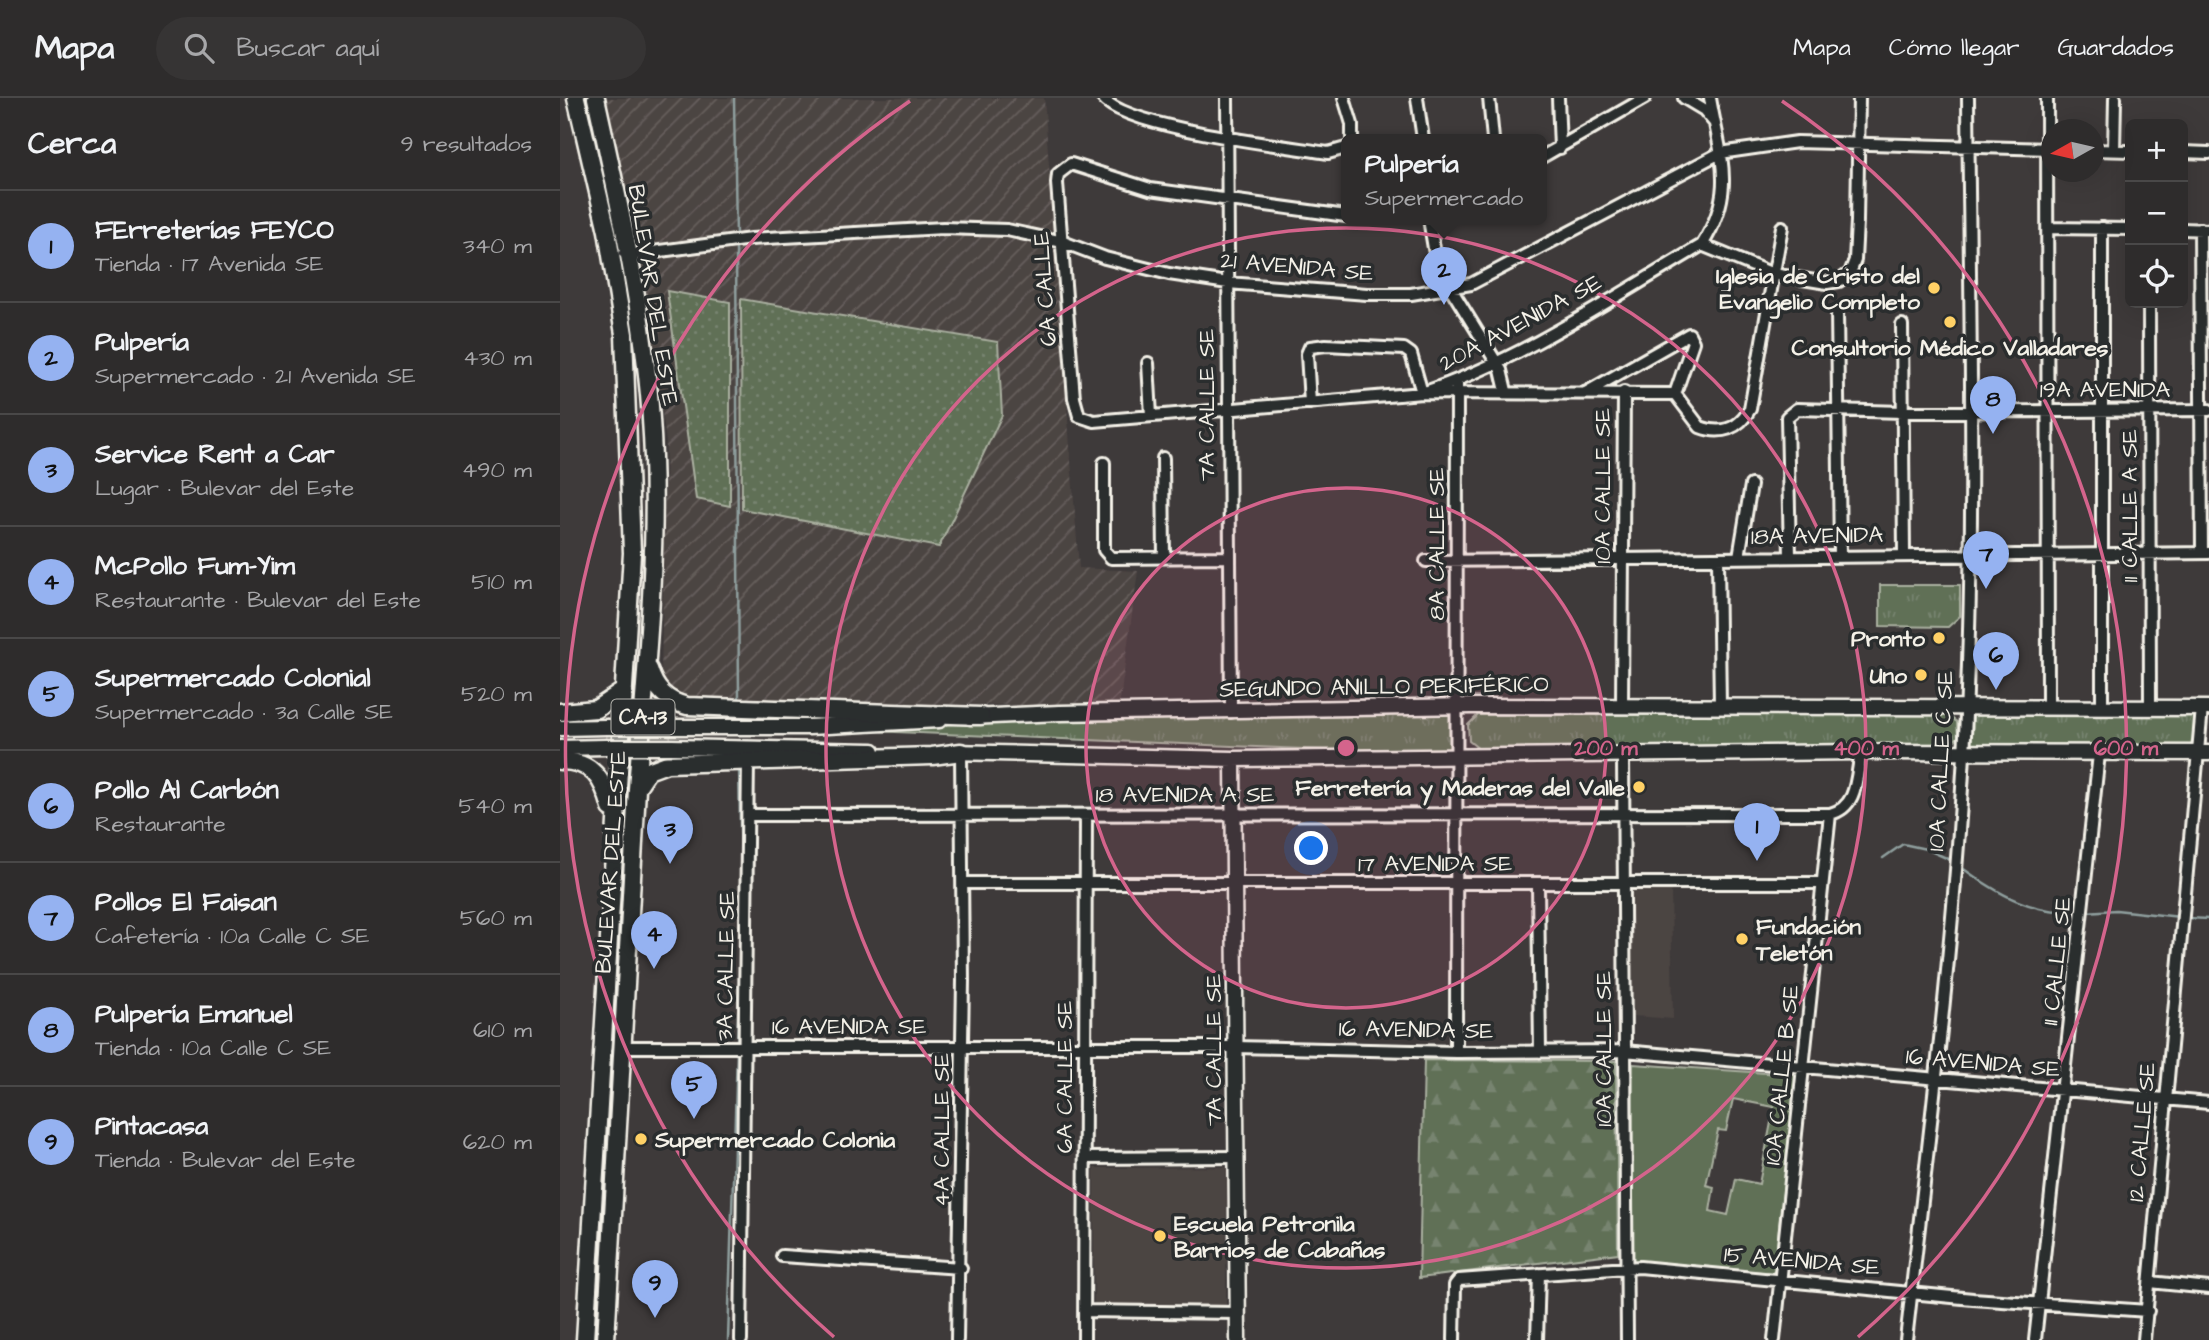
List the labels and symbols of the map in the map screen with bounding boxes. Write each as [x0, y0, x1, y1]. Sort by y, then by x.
north arrow [2041, 119, 2104, 182]
street label: BULEVAR DEL ESTE [620, 182, 686, 408]
street label: 6A CALLE [1025, 230, 1065, 347]
street label: 21 AVENIDA SE [1219, 244, 1375, 290]
pin: 2 [1421, 247, 1467, 305]
place label: Iglesia de Cristo del Evangelio Completo [1716, 260, 1920, 319]
street label: 20A AVENIDA SE [1434, 268, 1606, 376]
marker: Iglesia de Cristo del Evangelio Completo [1926, 280, 1942, 296]
marker: Consultorio Médico Valladares [1942, 314, 1958, 330]
street label: 7A CALLE SE [1191, 329, 1223, 481]
place label: Consultorio Médico Valladares [1792, 332, 2109, 364]
street label: 19A AVENIDA [2040, 374, 2170, 406]
pin: 8 [1970, 376, 2016, 434]
street label: 10A CALLE SE [1587, 408, 1619, 564]
street label: 11 CALLE A SE [2114, 429, 2146, 583]
street label: 8A CALLE SE [1421, 467, 1453, 620]
street label: 18A AVENIDA [1751, 519, 1884, 553]
pin: 7 [1963, 531, 2009, 589]
place label: Pronto [1851, 623, 1925, 655]
marker: Pronto [1931, 630, 1947, 646]
pin: 6 [1973, 632, 2019, 690]
place label: Uno [1870, 660, 1907, 692]
marker: Uno [1913, 667, 1929, 683]
street label: SEGUNDO ANILLO PERIFÉRICO [1219, 668, 1549, 706]
street label: 10A CALLE C SE [1920, 669, 1962, 852]
road number: CA-13 [612, 700, 674, 734]
text: 200 m [1573, 734, 1638, 763]
text: 400 m [1833, 734, 1899, 763]
text: 600 m [2094, 734, 2159, 763]
centre of rings [1334, 736, 1358, 760]
street label: BULEVAR DEL ESTE [587, 749, 635, 975]
place label: Ferretería y Maderas del Valle [1295, 772, 1626, 806]
street label: 18 AVENIDA A SE [1096, 779, 1275, 811]
marker: Ferretería y Maderas del Valle [1631, 779, 1647, 795]
pin: 1 [1734, 803, 1780, 861]
pin: 3 [647, 806, 693, 864]
your location [1294, 831, 1328, 865]
street label: 17 AVENIDA SE [1358, 848, 1512, 880]
street label: 3A CALLE SE [709, 891, 743, 1041]
street label: 11 CALLE SE [2034, 895, 2080, 1027]
pin: 4 [631, 911, 677, 969]
place label: Fundación Teletón [1755, 911, 1862, 969]
marker: Fundación Teletón [1734, 931, 1750, 947]
street label: 10A CALLE SE [1588, 971, 1620, 1127]
street label: 7A CALLE SE [1198, 974, 1230, 1126]
street label: 10A CALLE B SE [1757, 983, 1807, 1167]
street label: 6A CALLE SE [1049, 1000, 1081, 1153]
street label: 16 AVENIDA SE [772, 1011, 927, 1043]
street label: 16 AVENIDA SE [1338, 1013, 1494, 1047]
street label: 16 AVENIDA SE [1905, 1040, 2062, 1086]
street label: 4A CALLE SE [926, 1053, 958, 1207]
pin: 5 [671, 1061, 717, 1119]
street label: 12 CALLE SE [2120, 1061, 2164, 1203]
place label: Supermercado Colonia [654, 1124, 895, 1156]
marker: Supermercado Colonia [633, 1131, 649, 1147]
place label: Escuela Petronila Barrios de Cabañas [1174, 1208, 1386, 1266]
marker: Escuela Petronila Barrios de Cabañas [1152, 1228, 1168, 1244]
street label: 15 AVENIDA SE [1723, 1238, 1882, 1284]
pin: 9 [632, 1260, 678, 1318]

